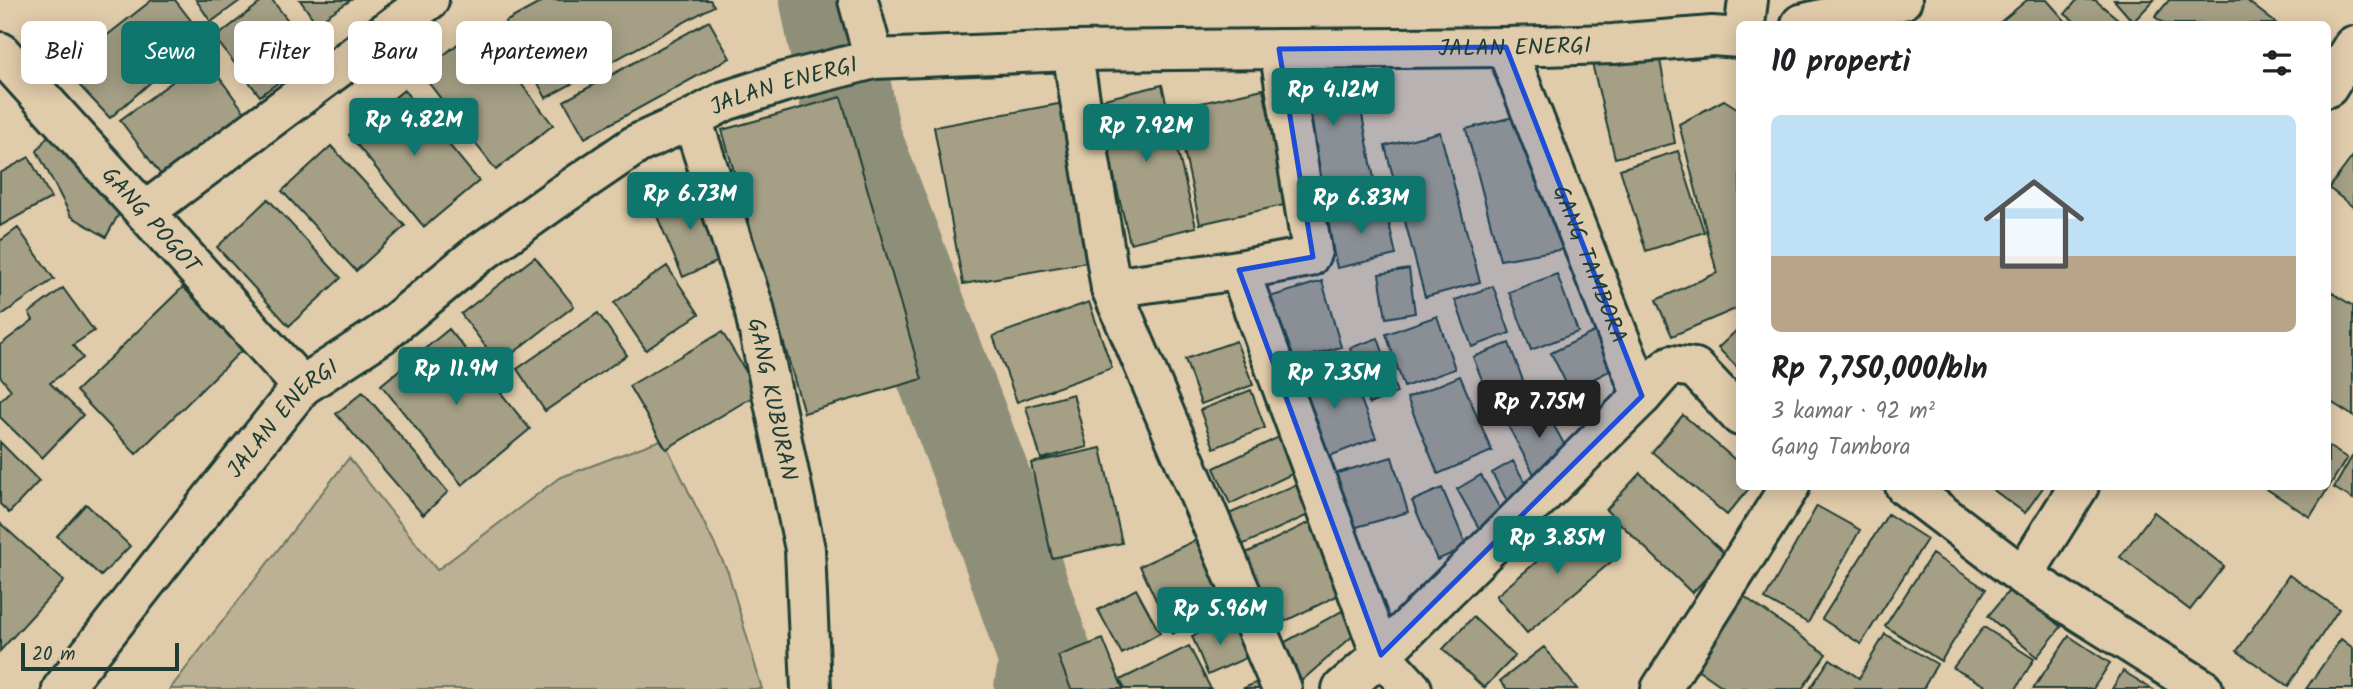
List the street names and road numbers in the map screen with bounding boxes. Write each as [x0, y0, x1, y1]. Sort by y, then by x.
street label: JALAN ENERGI [1438, 29, 1592, 68]
street label: JALAN ENERGI [703, 48, 862, 126]
street label: GANG POGOT [92, 159, 210, 284]
street label: GANG TAMBORA [1542, 180, 1636, 349]
street label: GANG KUBURAN [737, 315, 806, 484]
street label: JALAN ENERGI [219, 351, 347, 487]

